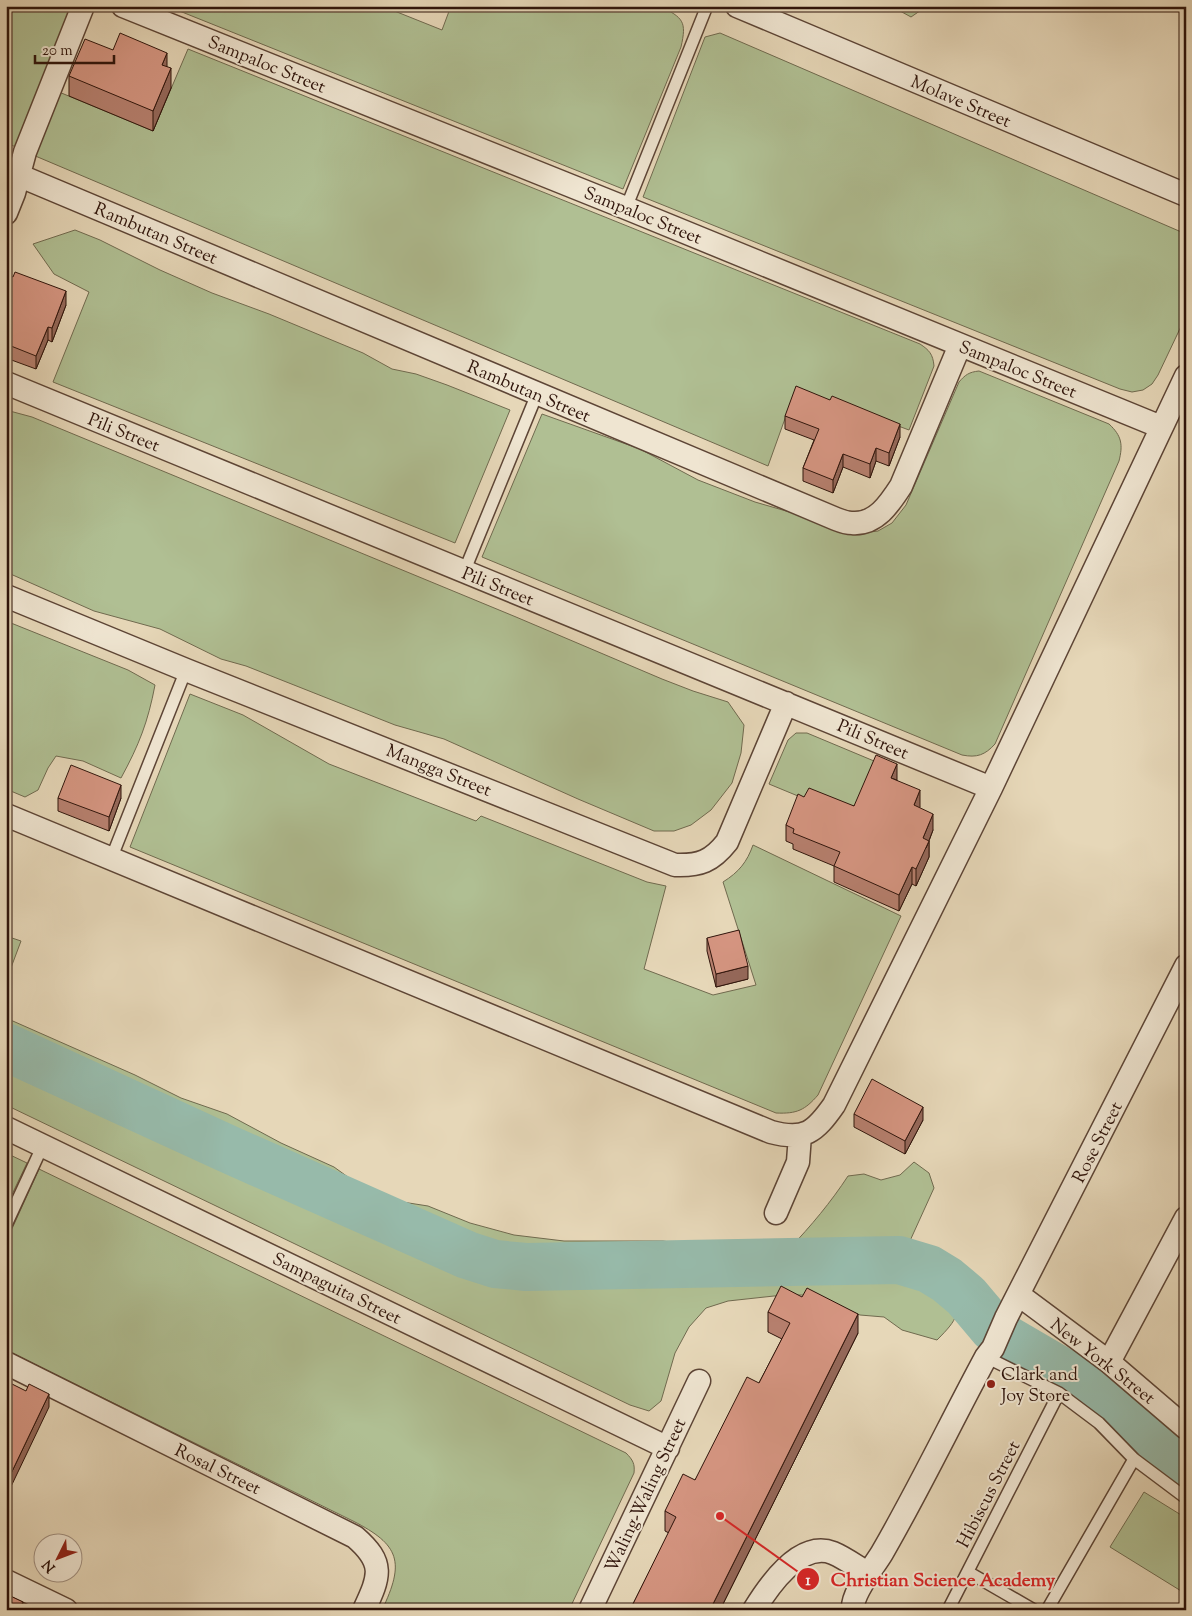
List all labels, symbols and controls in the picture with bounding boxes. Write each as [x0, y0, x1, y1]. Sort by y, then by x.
street label: Sampaloc Street [203, 30, 329, 101]
scale bar [35, 32, 114, 64]
text: 20 m [42, 41, 73, 62]
street label: Molave Street [906, 70, 1014, 136]
street label: Sampaloc Street [579, 181, 705, 252]
street label: Rambutan Street [90, 197, 221, 273]
street label: Sampaloc Street [954, 335, 1080, 406]
street label: Rambutan Street [463, 355, 594, 431]
street label: Pili Street [83, 408, 163, 460]
street label: Pili Street [457, 562, 537, 614]
street label: Pili Street [832, 714, 912, 768]
street label: Mangga Street [382, 739, 495, 805]
street label: Rose Street [1067, 1098, 1130, 1188]
street label: Sampaguita Street [267, 1247, 405, 1332]
street label: New York Street [1044, 1313, 1160, 1412]
place label: Clark and Joy Store [1000, 1363, 1078, 1410]
marker: Clark and Joy Store [985, 1378, 997, 1390]
street label: Waling-Waling Street [600, 1414, 694, 1577]
street label: Hibiscus Street [952, 1437, 1028, 1553]
street label: Rosal Street [170, 1439, 265, 1503]
north arrow [32, 1534, 82, 1584]
text: N [39, 1555, 61, 1576]
callout: Christian Science Academy [796, 1562, 1065, 1596]
text: Christian Science Academy [831, 1568, 1056, 1595]
text: 1 [805, 1571, 811, 1592]

